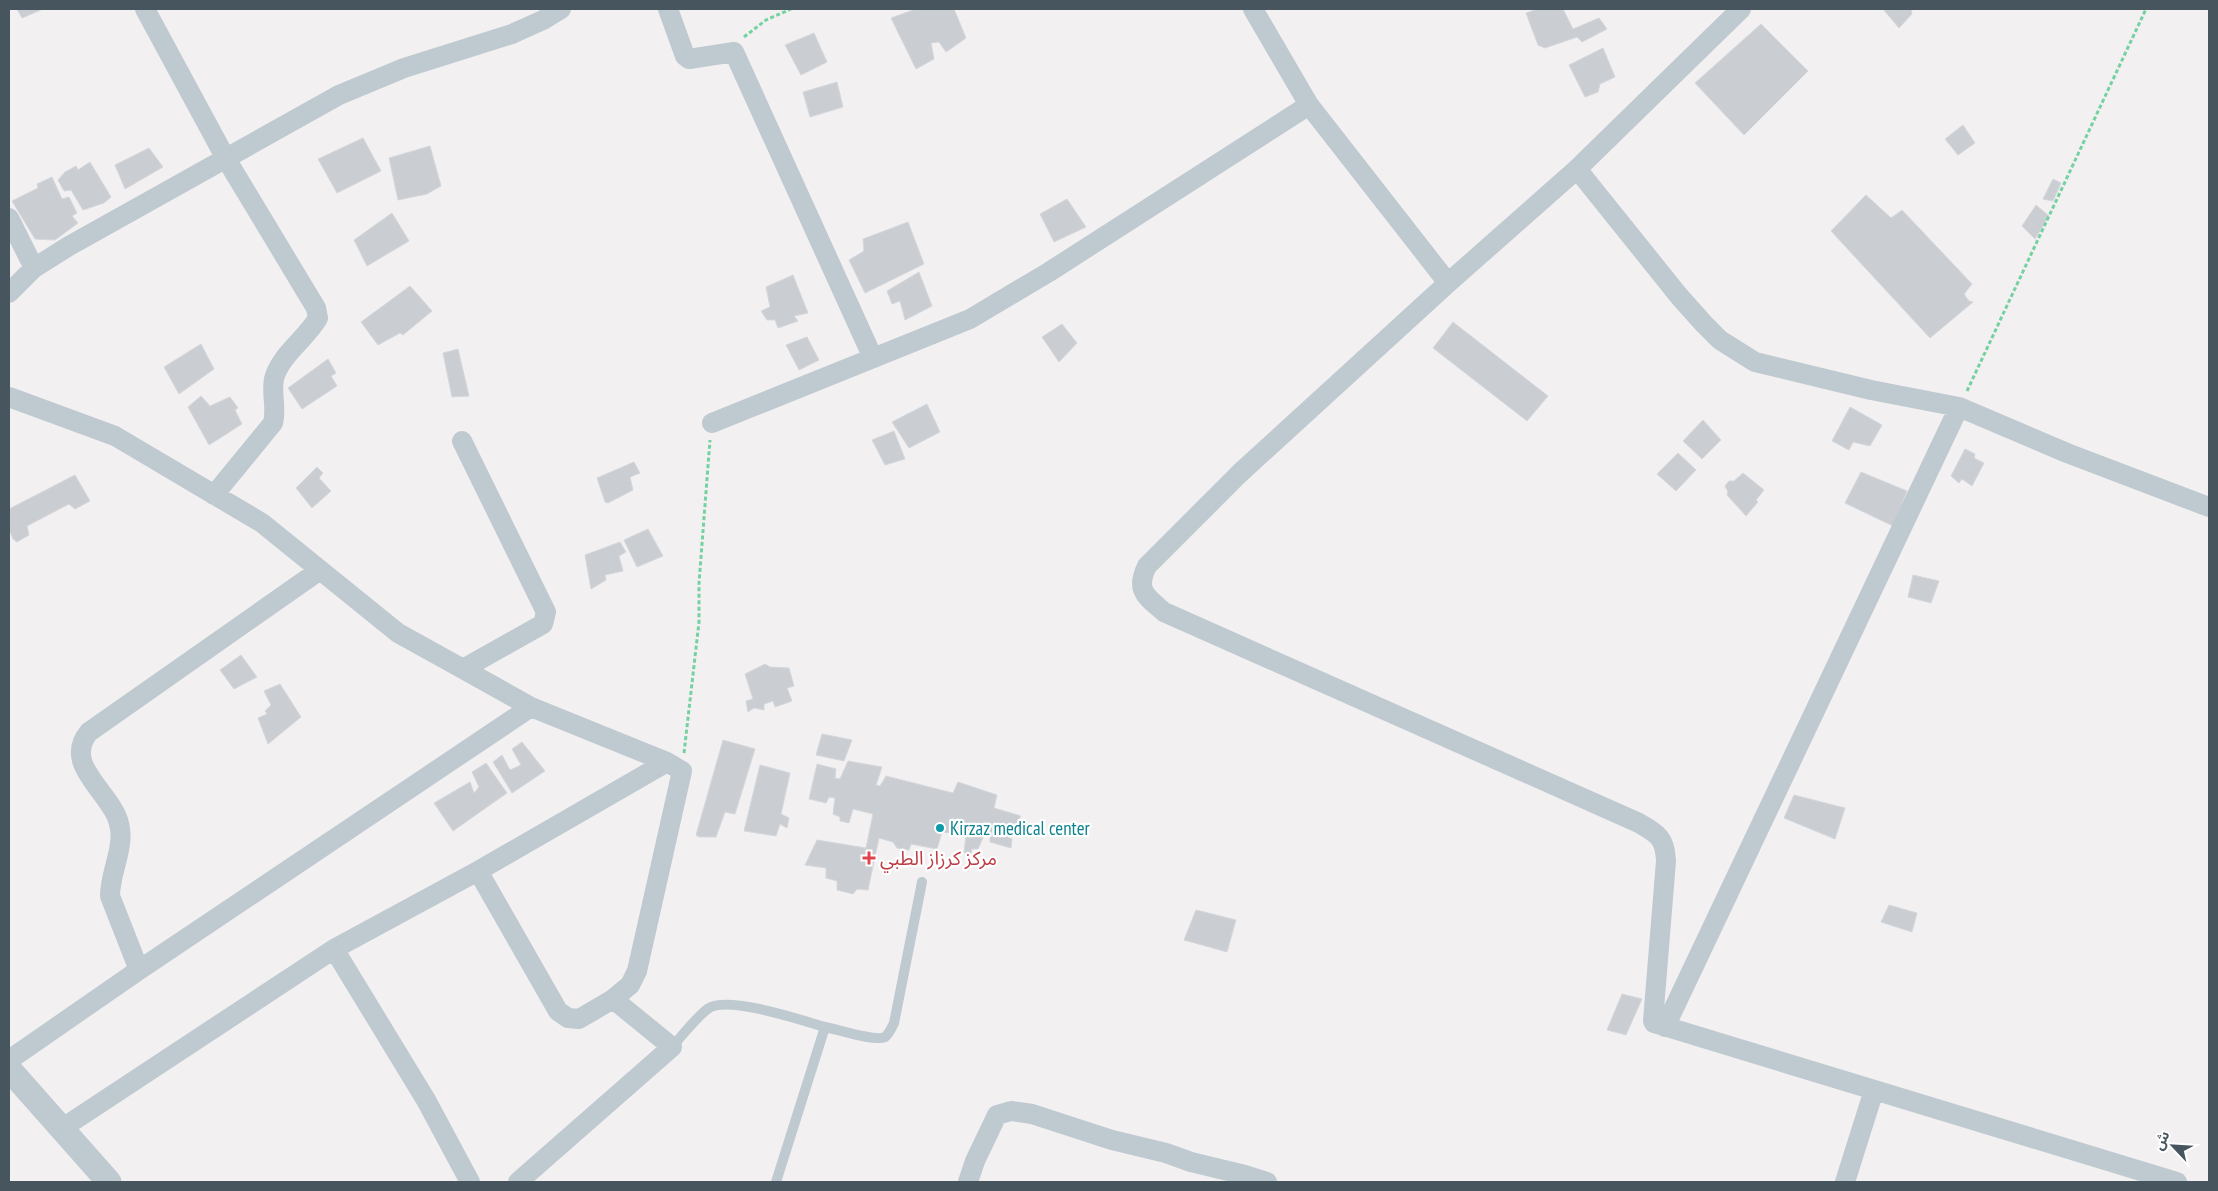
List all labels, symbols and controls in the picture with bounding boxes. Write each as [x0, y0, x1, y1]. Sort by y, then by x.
place label: Kirzaz medical center [950, 816, 1090, 840]
marker: Kirzaz medical center [934, 822, 946, 834]
place label: مركز كرزاز الطبي [880, 846, 997, 873]
marker: مركز كرزاز الطبي [862, 851, 876, 865]
north arrow [2148, 1121, 2198, 1171]
text: ش [2149, 1128, 2173, 1153]

